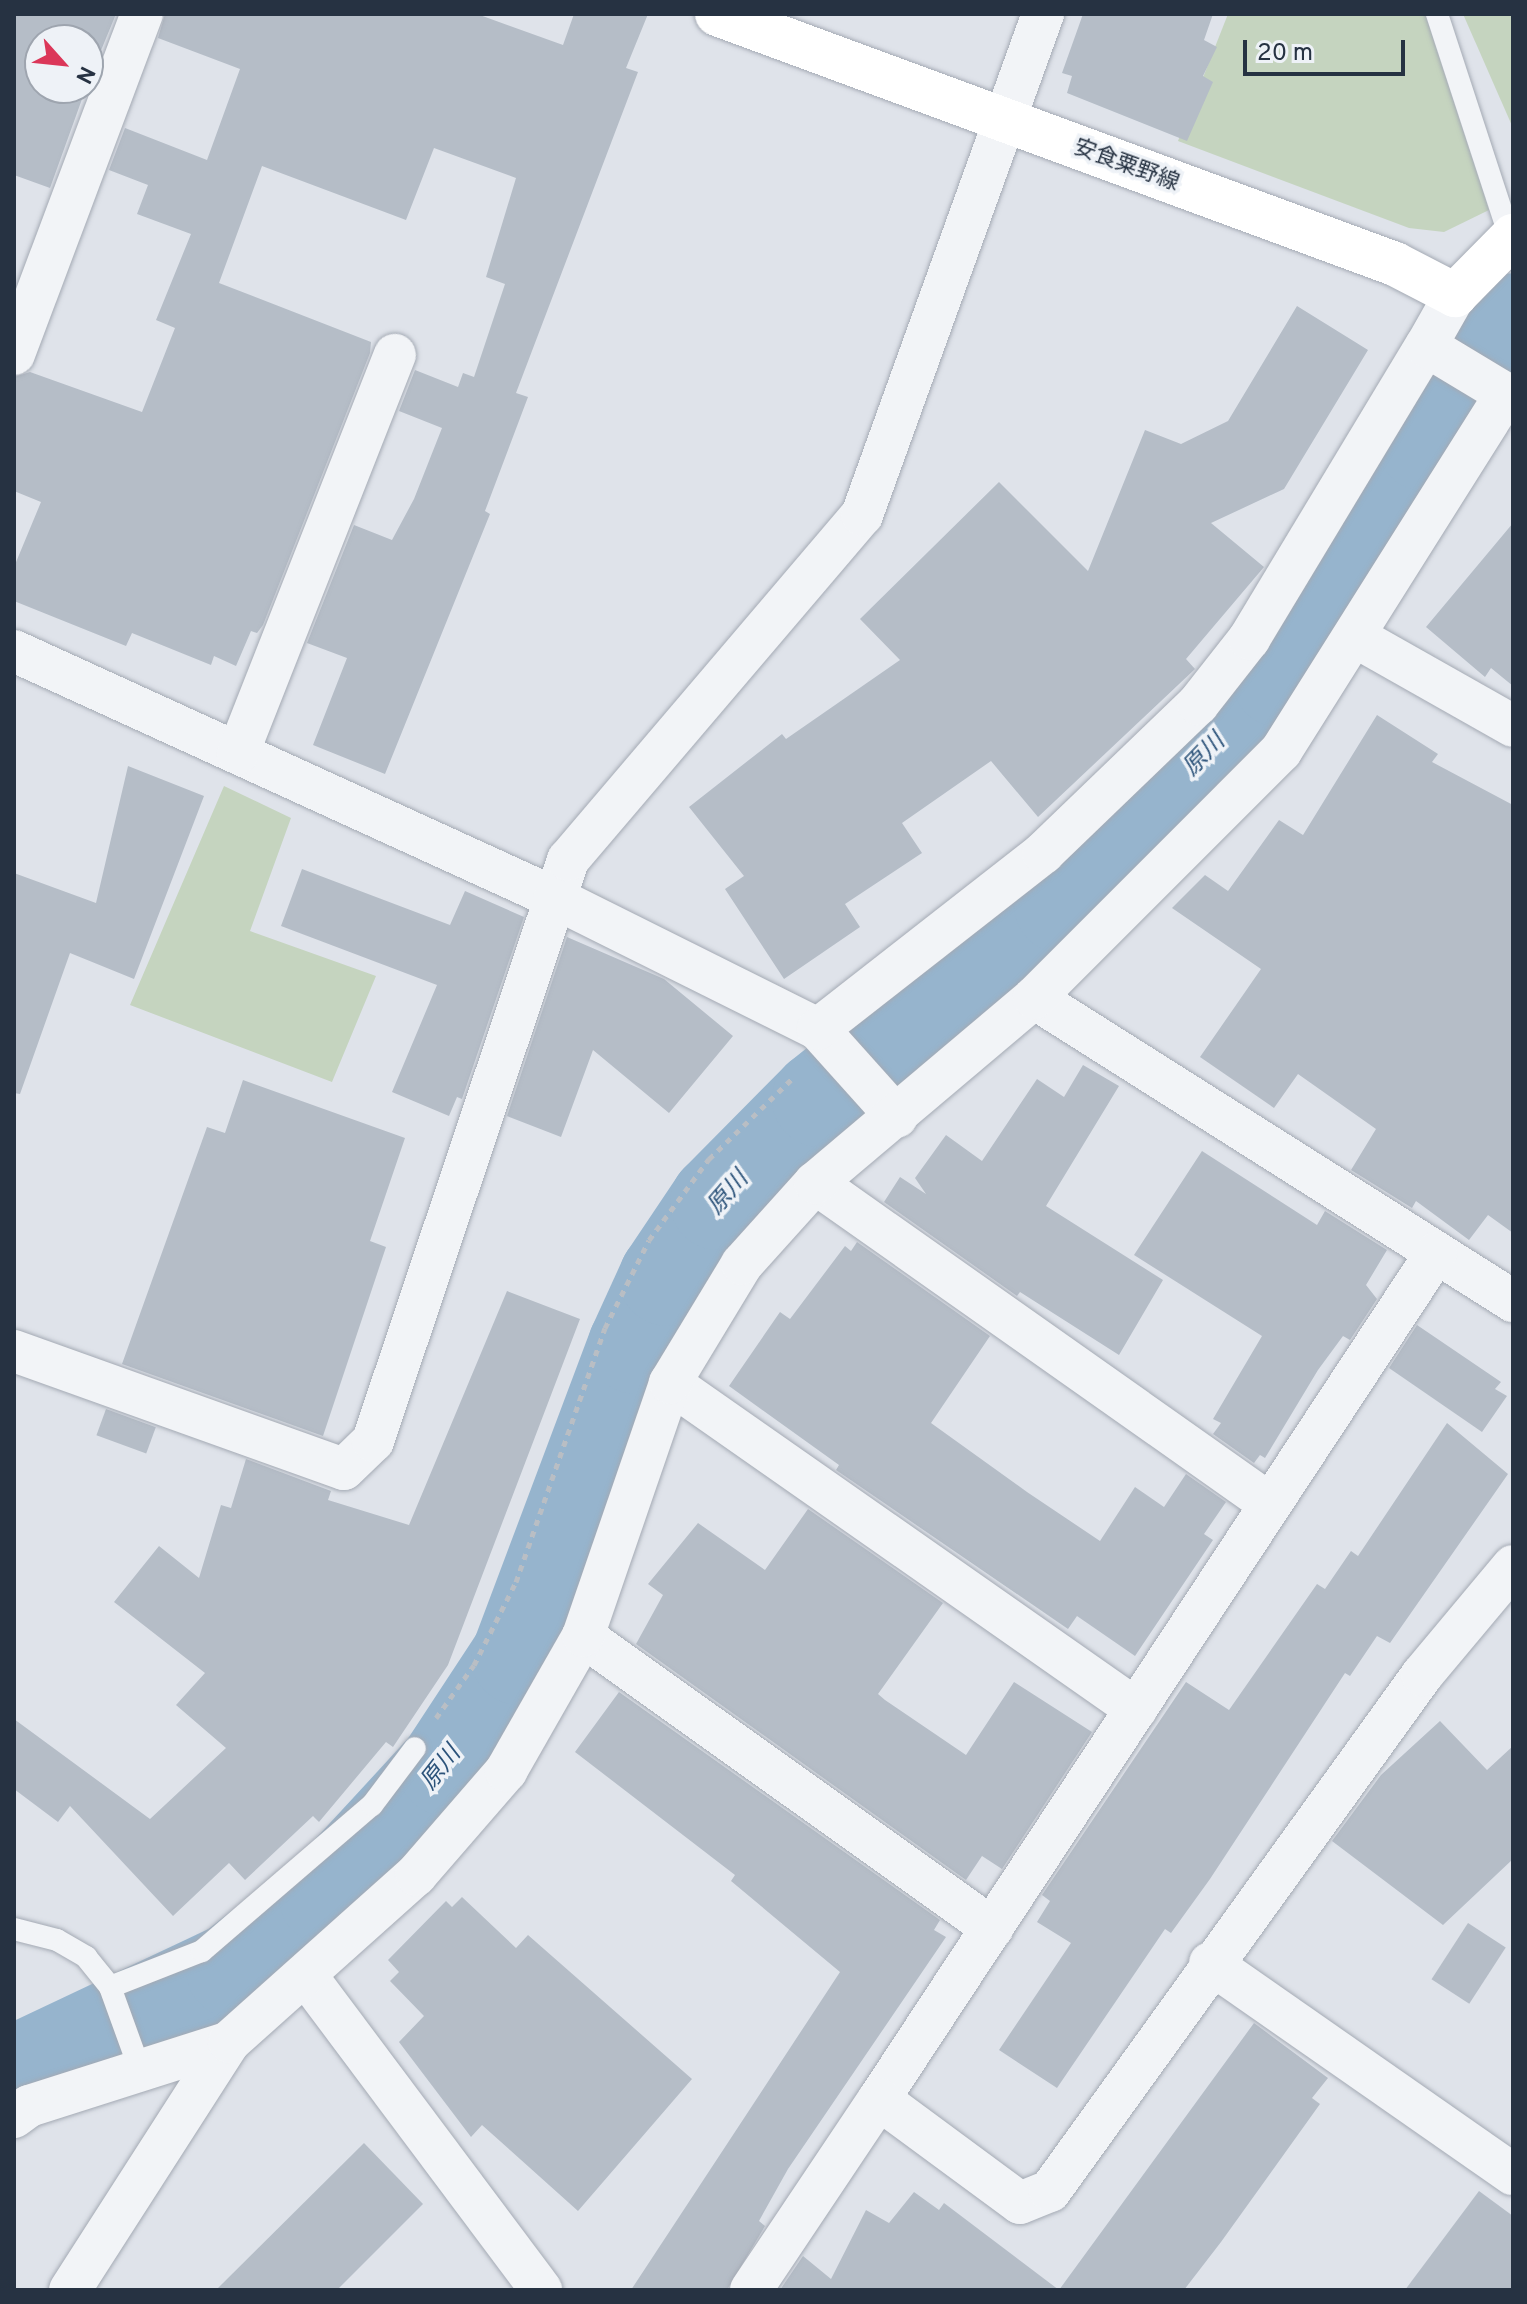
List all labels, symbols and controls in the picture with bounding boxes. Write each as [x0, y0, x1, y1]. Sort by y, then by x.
north arrow [24, 24, 104, 104]
scale bar [1247, 24, 1409, 74]
text: 20 m [1257, 39, 1313, 69]
text: N [68, 61, 100, 87]
street label: 安食粟野線 [1070, 135, 1182, 197]
water label: 原川 [1178, 729, 1232, 783]
water label: 原川 [702, 1166, 756, 1222]
water label: 原川 [416, 1741, 468, 1797]

